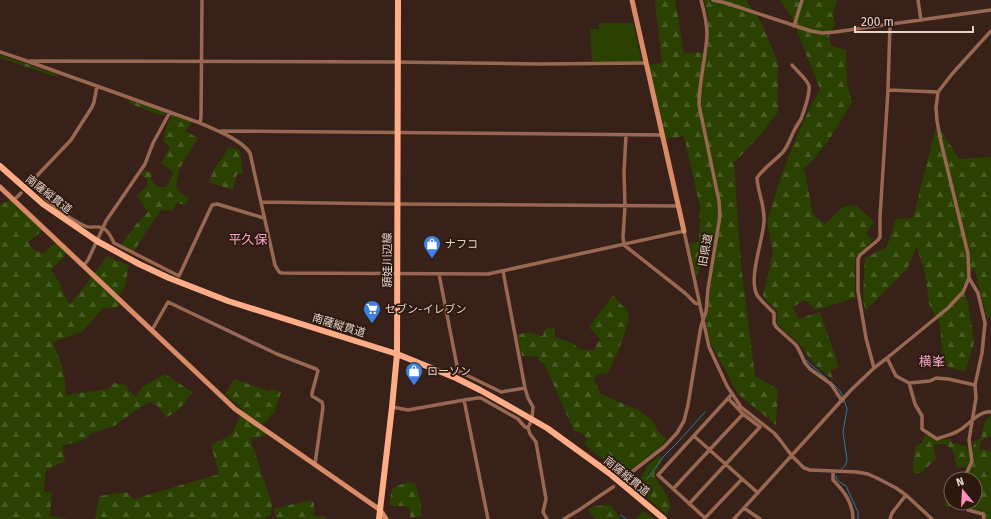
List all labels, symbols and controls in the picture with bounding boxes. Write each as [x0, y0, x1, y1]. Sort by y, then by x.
scale bar [855, 8, 973, 34]
text: 200 m [861, 15, 894, 29]
street label: 南薩縦貫道 [23, 172, 74, 216]
district label: 平久保 [228, 232, 268, 247]
street label: 頴娃川辺線 [381, 233, 394, 288]
street label: 旧県道 [696, 233, 715, 267]
shop icon: ナフコ [422, 234, 442, 259]
place label: ナフコ [445, 238, 478, 251]
supermarket icon: セブン-イレブン [362, 299, 382, 324]
place label: セブン-イレブン [385, 303, 466, 316]
street label: 南薩縦貫道 [311, 311, 367, 340]
district label: 横峯 [919, 354, 945, 369]
shop icon: ローソン [404, 361, 424, 386]
place label: ローソン [427, 365, 471, 378]
street label: 南薩縦貫道 [601, 454, 652, 499]
north arrow [943, 471, 983, 511]
text: N [955, 475, 966, 489]

